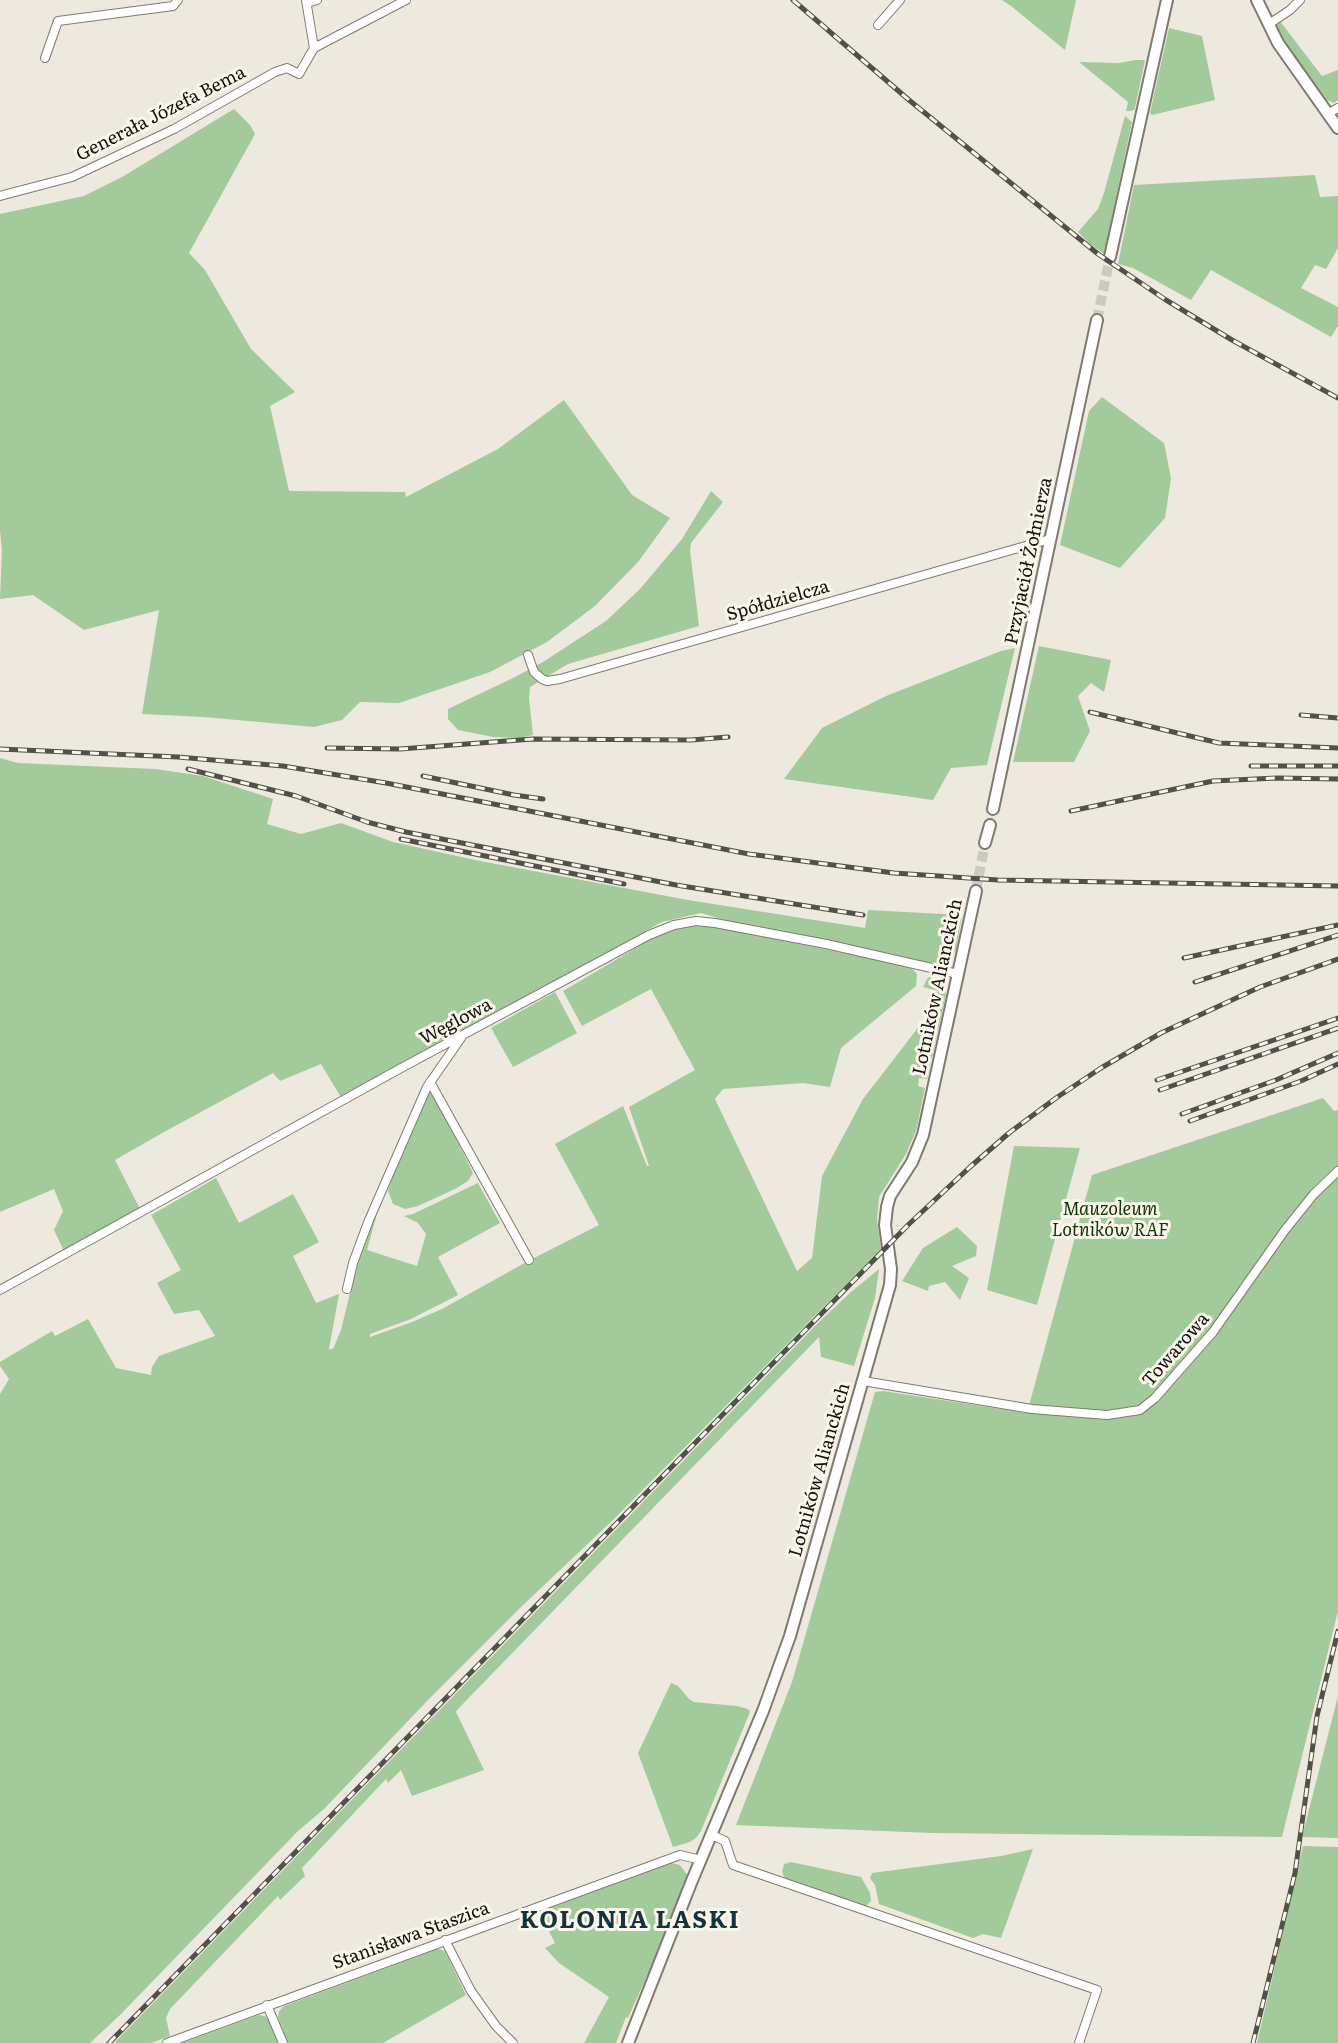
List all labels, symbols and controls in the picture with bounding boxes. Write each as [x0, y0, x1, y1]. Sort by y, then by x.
street label: Generała Józefa Bema [73, 62, 249, 166]
street label: Przyjaciół Żołnierza [1001, 475, 1057, 647]
street label: Spółdzielcza [724, 576, 832, 626]
street label: Lotników Alianckich [909, 897, 967, 1077]
street label: Węglowa [416, 994, 496, 1050]
park label: Mauzoleum Lotników RAF [1052, 1199, 1168, 1242]
street label: Towarowa [1138, 1309, 1214, 1391]
street label: Lotników Alianckich [785, 1381, 855, 1559]
street label: Stanisława Staszica [330, 1898, 492, 1974]
district label: KOLONIA LASKI [520, 1907, 740, 1935]

